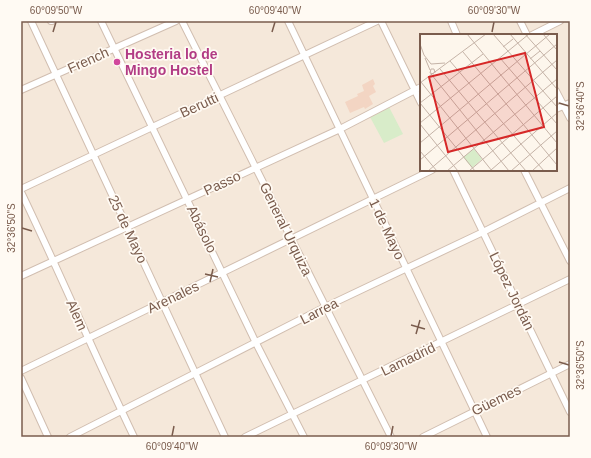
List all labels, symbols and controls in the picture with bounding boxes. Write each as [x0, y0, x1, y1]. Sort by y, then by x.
text: 60°09'50"W [30, 5, 83, 16]
text: 60°09'40"W [249, 5, 302, 16]
text: 60°09'30"W [468, 5, 521, 16]
inset map [420, 34, 557, 171]
street label: French [65, 44, 111, 76]
place label: Hosteria lo de Mingo Hostel [125, 46, 218, 78]
marker: Hosteria lo de Mingo Hostel [112, 57, 122, 67]
text: 32°36'40"S [575, 81, 586, 131]
street label: Berutti [177, 89, 221, 121]
street label: Passo [201, 167, 243, 198]
street label: General Urquiza [256, 180, 316, 279]
street label: 25 de Mayo [105, 192, 151, 266]
street label: 1 de Mayo [366, 196, 408, 262]
text: 32°36'50"S [6, 203, 17, 253]
street label: Abásolo [184, 203, 220, 255]
street label: López Jordán [486, 249, 538, 333]
street label: Arenales [145, 278, 201, 316]
street label: Larrea [297, 295, 341, 327]
street label: Alem [63, 297, 91, 333]
street label: Lamadrid [378, 339, 438, 379]
text: 32°36'50"S [575, 340, 586, 390]
street label: Güemes [469, 381, 523, 419]
text: 60°09'40"W [146, 441, 199, 452]
text: 60°09'30"W [365, 441, 418, 452]

